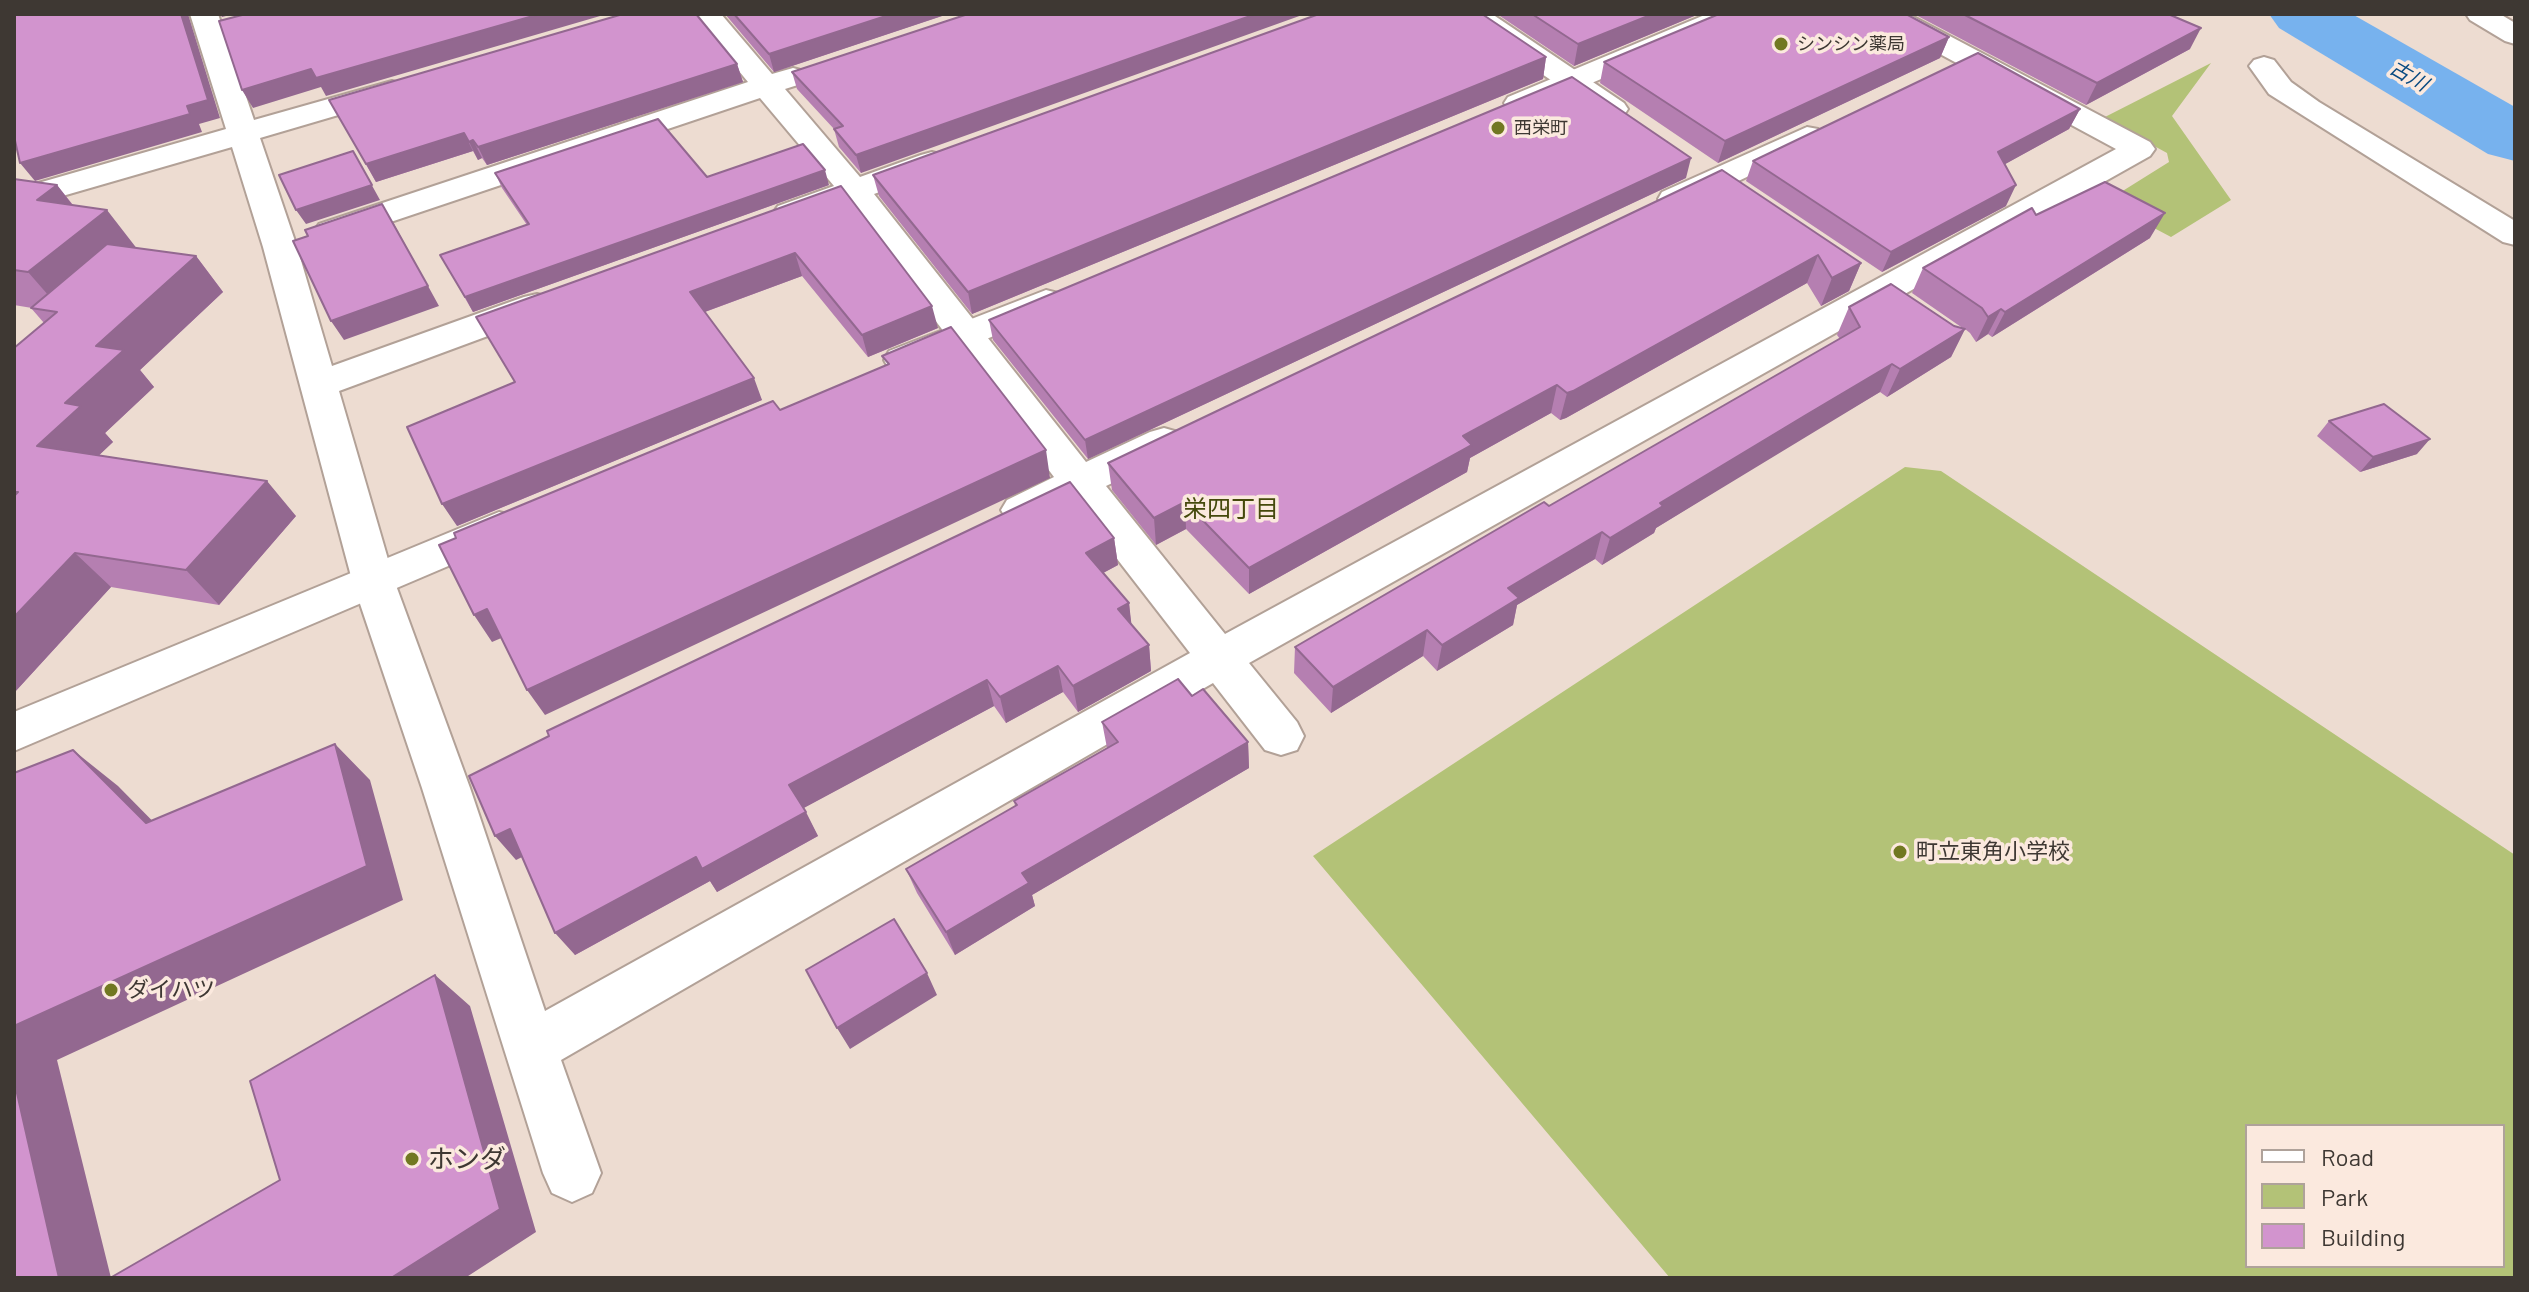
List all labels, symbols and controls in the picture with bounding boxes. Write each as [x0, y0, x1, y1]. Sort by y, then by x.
place label: シンシン薬局 [1797, 33, 1905, 55]
marker: シンシン薬局 [1772, 35, 1790, 53]
water label: 古川 [2386, 56, 2432, 96]
place label: 西栄町 [1514, 117, 1568, 139]
marker: 西栄町 [1489, 119, 1507, 137]
district label: 栄四丁目 [1183, 495, 1279, 523]
place label: 町立東角小学校 [1916, 839, 2070, 865]
marker: 町立東角小学校 [1891, 843, 1909, 861]
place label: ダイハツ [127, 977, 215, 1003]
marker: ダイハツ [102, 981, 120, 999]
legend [2245, 1124, 2505, 1268]
text: Road [2321, 1142, 2374, 1171]
place label: ホンダ [428, 1143, 506, 1175]
marker: ホンダ [403, 1150, 421, 1168]
text: Park [2321, 1182, 2368, 1211]
text: Building [2321, 1222, 2405, 1251]

